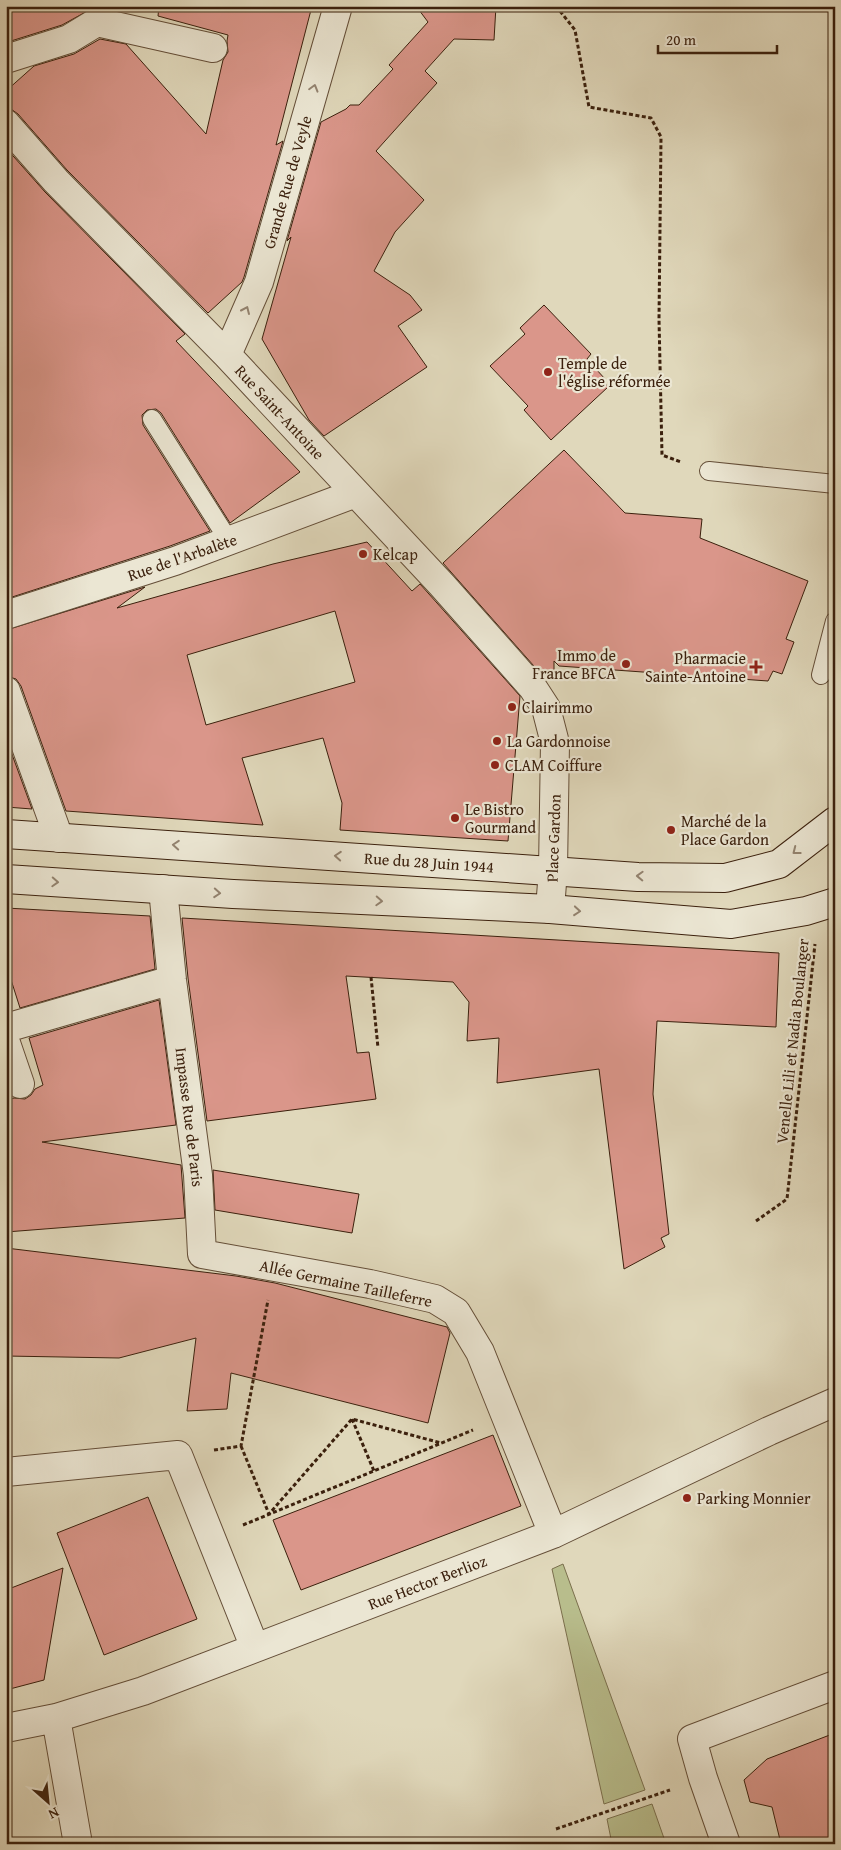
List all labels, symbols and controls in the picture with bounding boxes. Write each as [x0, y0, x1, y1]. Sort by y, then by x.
scale bar [658, 22, 777, 54]
text: 20 m [666, 29, 697, 50]
one-way arrow [309, 84, 319, 93]
street label: Grande Rue de Veyle [257, 113, 317, 251]
one-way arrow [240, 306, 251, 315]
place label: Temple de l'église réformée [558, 351, 671, 393]
street label: Rue Saint-Antoine [229, 359, 331, 465]
marker: Temple de l'église réformée [542, 366, 554, 378]
street label: Rue de l'Arbalète [124, 527, 240, 587]
place label: Kelcap [373, 542, 418, 566]
marker: Kelcap [357, 548, 369, 560]
place label: Immo de France BFCA [532, 643, 616, 685]
place label: Pharmacie Sainte-Antoine [645, 646, 746, 688]
marker: Immo de France BFCA [620, 658, 632, 670]
marker: Pharmacie Sainte-Antoine [750, 661, 762, 673]
place label: Clairimmo [522, 695, 593, 719]
marker: Clairimmo [506, 701, 518, 713]
place label: La Gardonnoise [507, 729, 611, 753]
marker: La Gardonnoise [491, 735, 503, 747]
place label: CLAM Coiffure [505, 753, 602, 777]
marker: CLAM Coiffure [489, 759, 501, 771]
street label: Place Gardon [539, 794, 567, 882]
place label: Le Bistro Gourmand [465, 797, 536, 839]
place label: Marché de la Place Gardon [681, 809, 769, 851]
marker: Le Bistro Gourmand [449, 812, 461, 824]
marker: Marché de la Place Gardon [665, 824, 677, 836]
one-way arrow [172, 840, 180, 851]
street label: Rue du 28 Juin 1944 [363, 845, 495, 879]
one-way arrow [793, 845, 802, 853]
one-way arrow [334, 850, 342, 861]
one-way arrow [636, 871, 644, 882]
one-way arrow [51, 877, 59, 888]
one-way arrow [213, 887, 221, 898]
one-way arrow [376, 896, 384, 906]
one-way arrow [573, 906, 581, 917]
street label: Venelle Lili et Nadia Boulanger [769, 937, 815, 1145]
street label: Impasse Rue de Paris [170, 1046, 210, 1188]
street label: Allée Germaine Tailleferre [257, 1253, 435, 1313]
place label: Parking Monnier [697, 1486, 811, 1510]
marker: Parking Monnier [681, 1492, 693, 1504]
street label: Rue Hector Berlioz [364, 1548, 490, 1616]
north arrow [22, 1778, 72, 1828]
text: N [45, 1803, 63, 1825]

